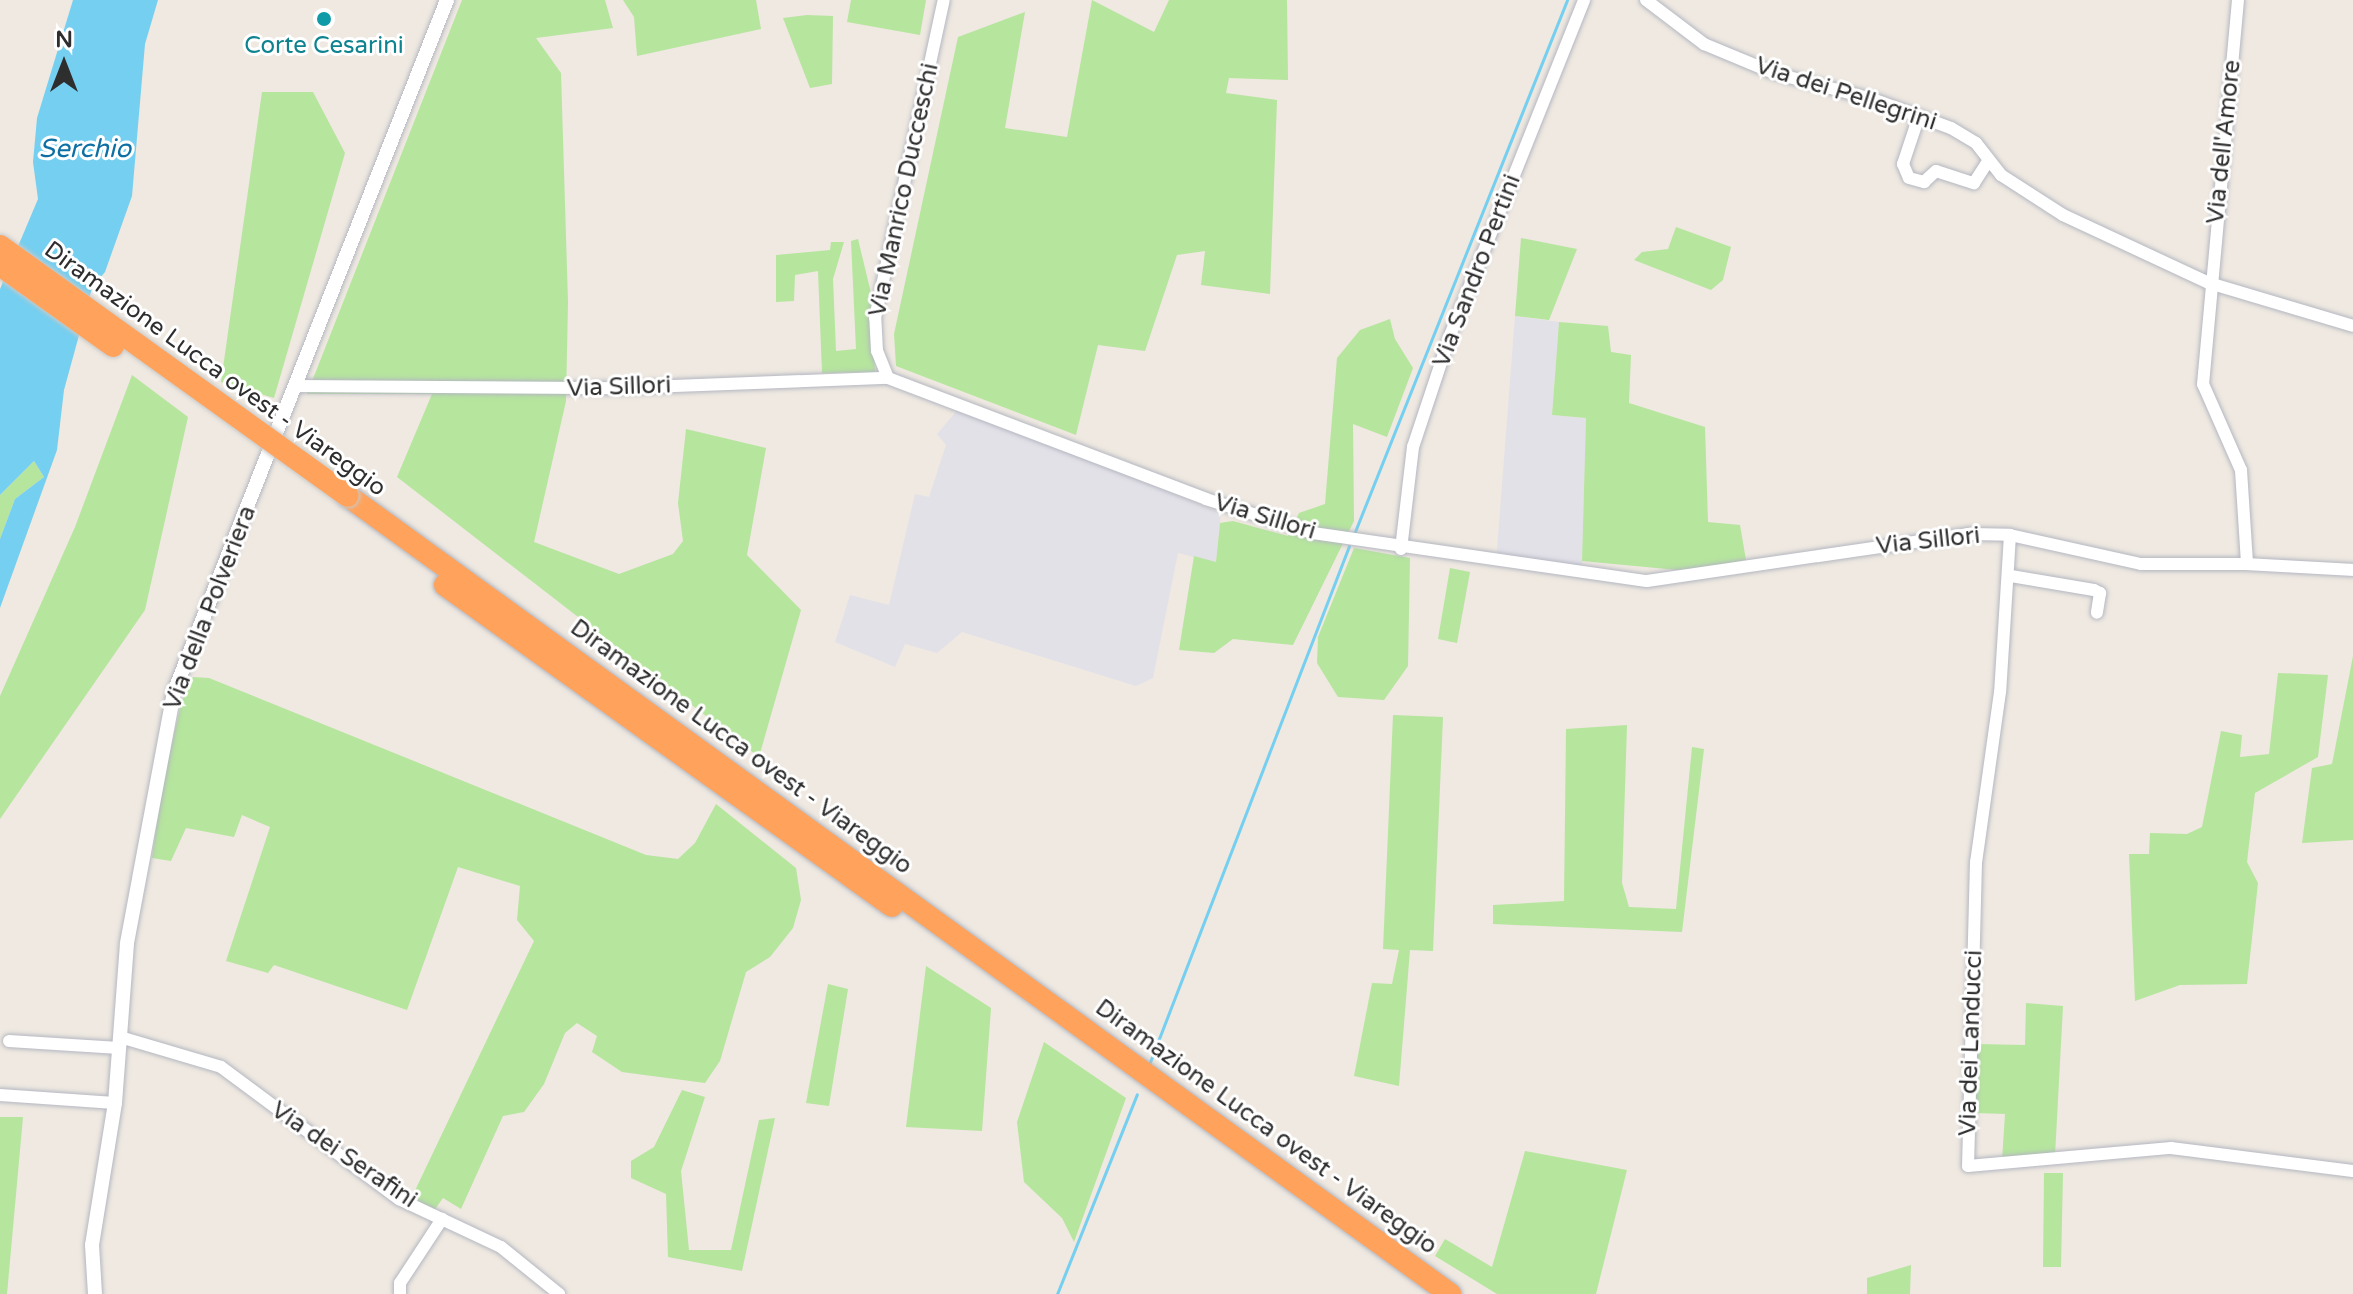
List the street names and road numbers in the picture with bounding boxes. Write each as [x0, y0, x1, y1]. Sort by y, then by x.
street label: Via dei Pellegrini [1752, 51, 1940, 137]
street label: Via dell'Amore [2201, 58, 2247, 226]
street label: Via Manrico Ducceschi [863, 61, 945, 319]
street label: Via Sandro Pertini [1427, 171, 1527, 371]
street label: Diramazione Lucca ovest - Viareggio [39, 235, 391, 503]
street label: Via Sillori [566, 371, 672, 403]
street label: Via Sillori [1211, 488, 1319, 546]
street label: Via della Polveriera [158, 502, 262, 714]
street label: Via Sillori [1875, 521, 1981, 561]
street label: Diramazione Lucca ovest - Viareggio [565, 613, 917, 881]
street label: Via dei Landucci [1953, 949, 1989, 1137]
street label: Diramazione Lucca ovest - Viareggio [1090, 993, 1442, 1261]
street label: Via dei Serafini [266, 1096, 422, 1214]

